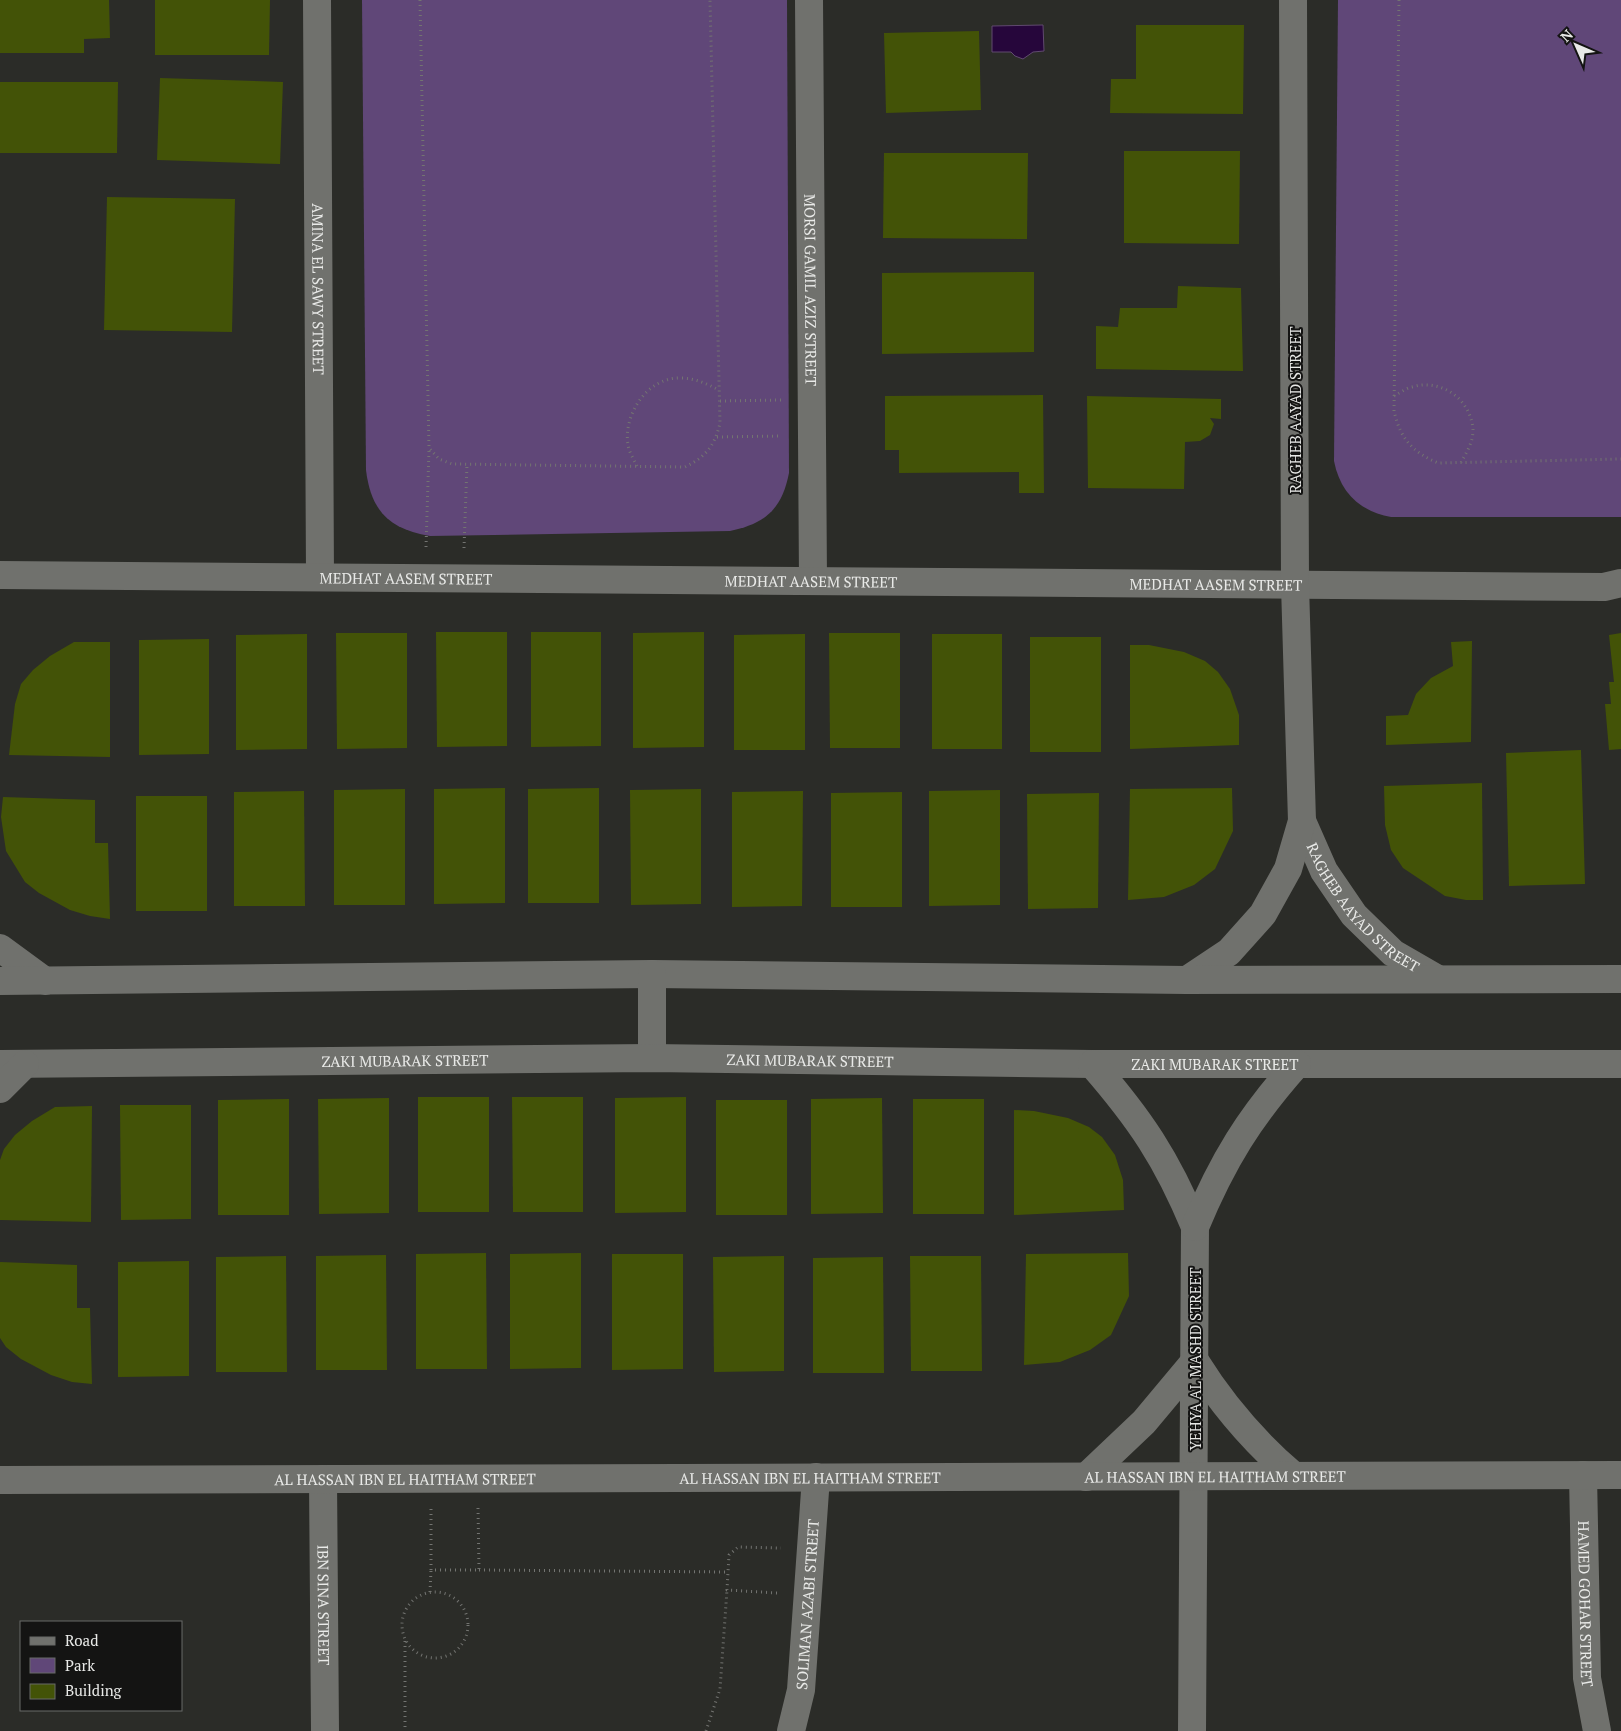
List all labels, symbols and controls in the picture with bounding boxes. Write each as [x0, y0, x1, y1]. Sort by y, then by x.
north arrow [1551, 20, 1601, 70]
text: N [1556, 25, 1577, 46]
street label: MORSI GAMIL AZIZ STREET [800, 194, 822, 386]
street label: AMINA EL SAWY STREET [308, 203, 329, 375]
street label: RAGHEB AAYAD STREET [1285, 326, 1305, 494]
street label: MEDHAT AASEM STREET [320, 567, 492, 589]
street label: MEDHAT AASEM STREET [725, 570, 897, 592]
street label: MEDHAT AASEM STREET [1130, 573, 1302, 595]
street label: RAGHEB AAYAD STREET [1303, 839, 1423, 976]
street label: ZAKI MUBARAK STREET [726, 1049, 894, 1071]
street label: ZAKI MUBARAK STREET [321, 1050, 489, 1071]
street label: ZAKI MUBARAK STREET [1131, 1054, 1299, 1074]
street label: YEHYA AL MASHD STREET [1185, 1267, 1205, 1451]
street label: AL HASSAN IBN EL HAITHAM STREET [1084, 1466, 1346, 1487]
street label: AL HASSAN IBN EL HAITHAM STREET [679, 1467, 941, 1488]
street label: AL HASSAN IBN EL HAITHAM STREET [274, 1468, 536, 1489]
street label: SOLIMAN AZABI STREET [791, 1518, 823, 1691]
street label: HAMED GOHAR STREET [1574, 1520, 1599, 1689]
street label: IBN SINA STREET [314, 1545, 334, 1665]
legend [20, 1621, 182, 1711]
text: Road [65, 1630, 98, 1650]
text: Park [65, 1655, 95, 1675]
text: Building [65, 1680, 123, 1700]

